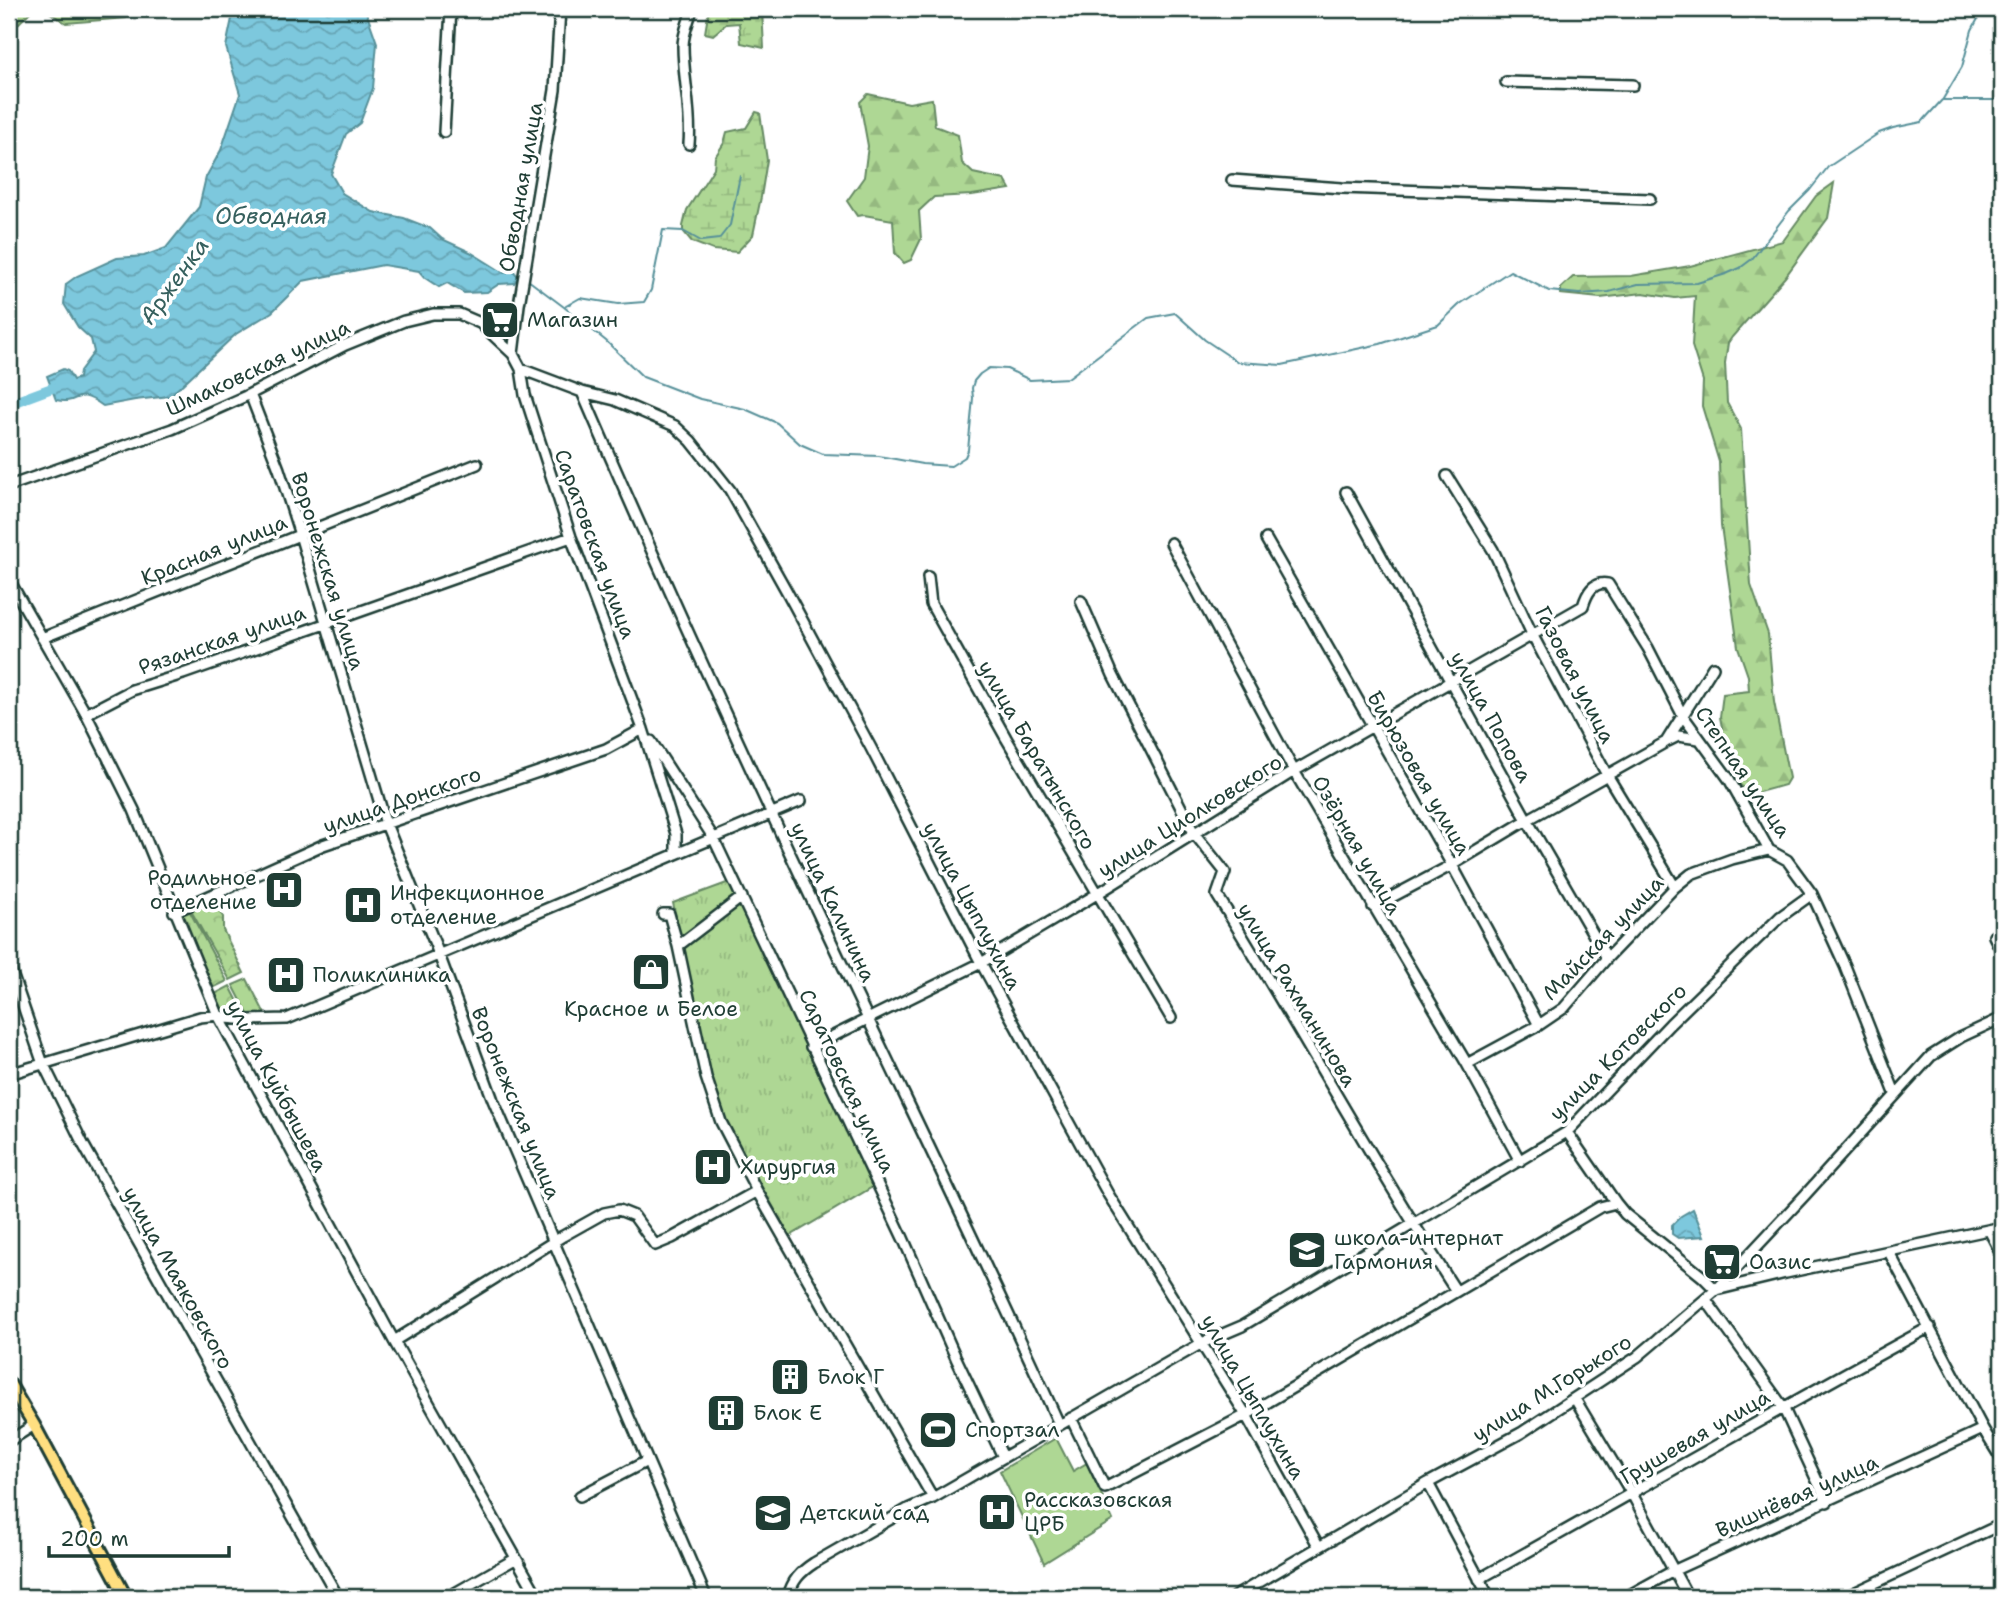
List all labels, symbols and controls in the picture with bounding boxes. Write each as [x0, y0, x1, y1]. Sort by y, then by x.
street label: Обводная улица [492, 100, 550, 274]
water label: Обводная [215, 201, 327, 231]
water label: Арженка [132, 232, 216, 330]
supermarket icon: Магазин [479, 299, 521, 341]
place label: Магазин [527, 306, 618, 334]
street label: Шмаковская улица [161, 313, 355, 423]
street label: Саратовская улица [548, 445, 642, 643]
street label: Воронежская улица [285, 469, 371, 673]
street label: Красная улица [137, 508, 291, 592]
street label: Рязанская улица [135, 598, 309, 682]
street label: Газовая улица [1528, 602, 1622, 748]
street label: улица Попова [1443, 646, 1539, 788]
street label: улица Баратынского [971, 655, 1103, 855]
street label: Бирюзовая улица [1360, 686, 1478, 860]
street label: Степная улица [1689, 701, 1797, 843]
street label: улица Циолковского [1093, 748, 1287, 884]
street label: улица Донского [319, 760, 485, 840]
street label: Озёрная улица [1306, 770, 1408, 920]
street label: улица Цыплухина [916, 817, 1028, 995]
street label: улица Калинина [784, 818, 882, 986]
place label: Родильное отделение [148, 864, 257, 916]
hospital icon: Родильное отделение [263, 869, 305, 911]
street label: Майская улица [1536, 870, 1670, 1006]
place label: Инфекционное отделение [390, 879, 545, 931]
hospital icon: Инфекционное отделение [342, 884, 384, 926]
street label: улица Рахманинова [1231, 898, 1363, 1092]
shop icon: Красное и Белое [630, 951, 672, 993]
hospital icon: Поликлиника [265, 954, 307, 996]
place label: Поликлиника [313, 961, 451, 989]
street label: улица Котовского [1543, 977, 1693, 1127]
street label: Саратовская улица [792, 985, 902, 1177]
street label: улица Куйбышева [220, 995, 334, 1177]
place label: Красное и Белое [564, 995, 738, 1023]
street label: Воронежская улица [465, 1003, 567, 1203]
hospital icon: Хирургия [692, 1146, 734, 1188]
place label: Хирургия [740, 1153, 836, 1181]
street label: улица Маяковского [116, 1182, 240, 1374]
place label: школа-интернат Гармония [1334, 1224, 1504, 1276]
school or university icon: школа-интернат Гармония [1286, 1229, 1328, 1271]
supermarket icon: Оазис [1701, 1241, 1743, 1283]
place label: Оазис [1749, 1248, 1812, 1276]
street label: улица Цыплухина [1194, 1309, 1312, 1485]
street label: улица М.Горького [1467, 1328, 1637, 1448]
building icon: Блок Г [769, 1356, 811, 1398]
place label: Блок Г [817, 1363, 885, 1391]
street label: Грушевая улица [1615, 1383, 1775, 1491]
building icon: Блок Е [705, 1392, 747, 1434]
place label: Блок Е [753, 1399, 822, 1427]
sports icon: Спортзал [917, 1409, 959, 1451]
place label: Спортзал [965, 1416, 1060, 1444]
street label: Вишнёвая улица [1712, 1448, 1882, 1544]
place label: Рассказовская ЦРБ [1024, 1486, 1172, 1538]
hospital icon: Рассказовская ЦРБ [976, 1491, 1018, 1533]
school or university icon: Детский сад [752, 1492, 794, 1534]
place label: Детский сад [800, 1499, 929, 1527]
scale bar [49, 1515, 229, 1559]
text: 200 m [60, 1525, 129, 1553]

